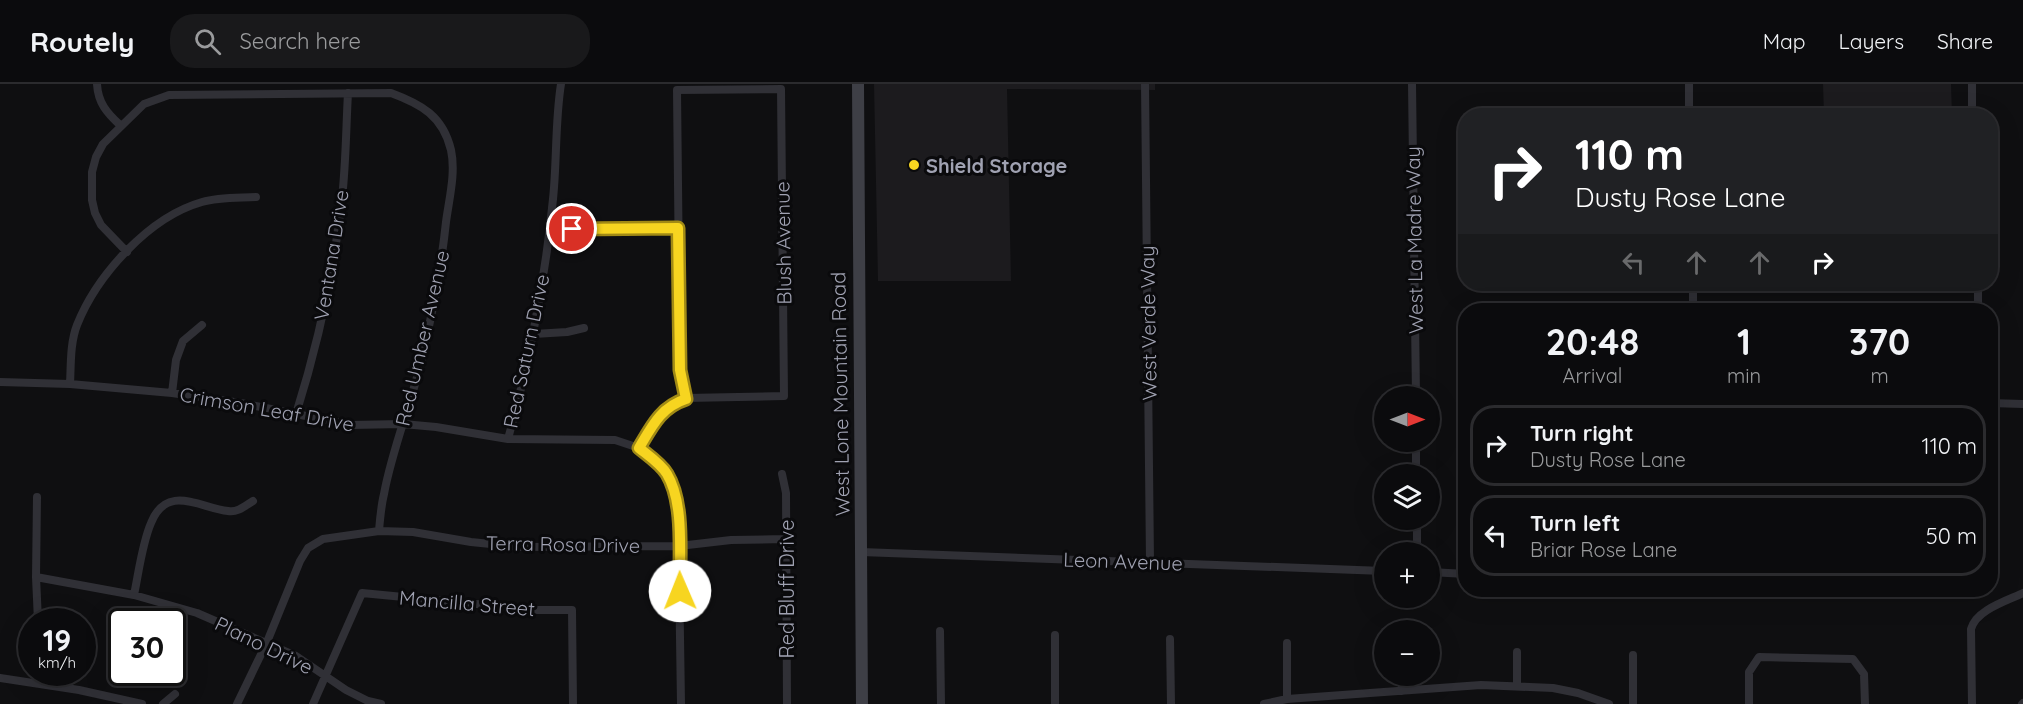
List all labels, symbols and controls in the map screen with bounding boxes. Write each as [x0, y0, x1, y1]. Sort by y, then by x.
search box [170, 14, 590, 68]
text: Routely [30, 24, 134, 59]
icon: search [191, 25, 224, 58]
text: Search here [239, 27, 361, 55]
text: Map [1763, 28, 1806, 54]
text: Layers [1839, 28, 1904, 54]
text: Share [1937, 28, 1993, 54]
text: 110 m [1575, 128, 1684, 181]
icon: right [1476, 132, 1554, 210]
street label: West La Madre Way [1400, 146, 1428, 334]
place label: Shield Storage [926, 153, 1067, 178]
marker: Shield Storage [907, 158, 921, 172]
text: Dusty Rose Lane [1575, 180, 1785, 214]
street label: Blush Avenue [769, 181, 797, 305]
street label: Ventana Drive [308, 188, 354, 322]
pin [546, 203, 597, 254]
icon: arrive [555, 212, 588, 245]
street label: West Verde Way [1134, 245, 1162, 401]
icon: left [1617, 246, 1650, 279]
icon: ahead [1680, 246, 1713, 279]
icon: ahead [1743, 246, 1776, 279]
icon: right [1806, 246, 1839, 279]
street label: Red Umber Avenue [390, 248, 454, 428]
street label: Red Saturn Drive [497, 272, 555, 430]
street label: West Lone Mountain Road [825, 272, 855, 516]
text: 20:48 [1546, 319, 1639, 364]
text: 1 [1737, 319, 1751, 364]
text: 370 [1849, 319, 1910, 364]
text: Arrival [1563, 363, 1622, 388]
text: min [1727, 363, 1761, 388]
text: m [1870, 363, 1889, 388]
street label: Crimson Leaf Drive [178, 381, 356, 437]
north arrow [1374, 386, 1440, 452]
map controls [1374, 386, 1440, 686]
text: Turn right [1530, 419, 1634, 447]
icon: right [1479, 429, 1512, 462]
text: 110 m [1922, 432, 1977, 460]
text: Dusty Rose Lane [1530, 447, 1686, 472]
button: layers [1374, 464, 1440, 530]
text: Turn left [1530, 509, 1620, 537]
street label: Red Bluff Drive [774, 519, 799, 659]
icon: left [1479, 519, 1512, 552]
text: 50 m [1926, 522, 1977, 550]
street label: Terra Rosa Drive [486, 530, 640, 558]
text: Briar Rose Lane [1530, 537, 1677, 562]
button: + [1374, 542, 1440, 608]
street label: Leon Avenue [1063, 546, 1183, 576]
position arrow [648, 559, 712, 623]
street label: Mancilla Street [398, 585, 536, 621]
speed limit sign: 30 [108, 608, 186, 686]
street label: Plano Drive [211, 611, 317, 679]
button: − [1374, 620, 1440, 686]
text: 19 [43, 621, 71, 659]
text: km/h [38, 653, 76, 672]

